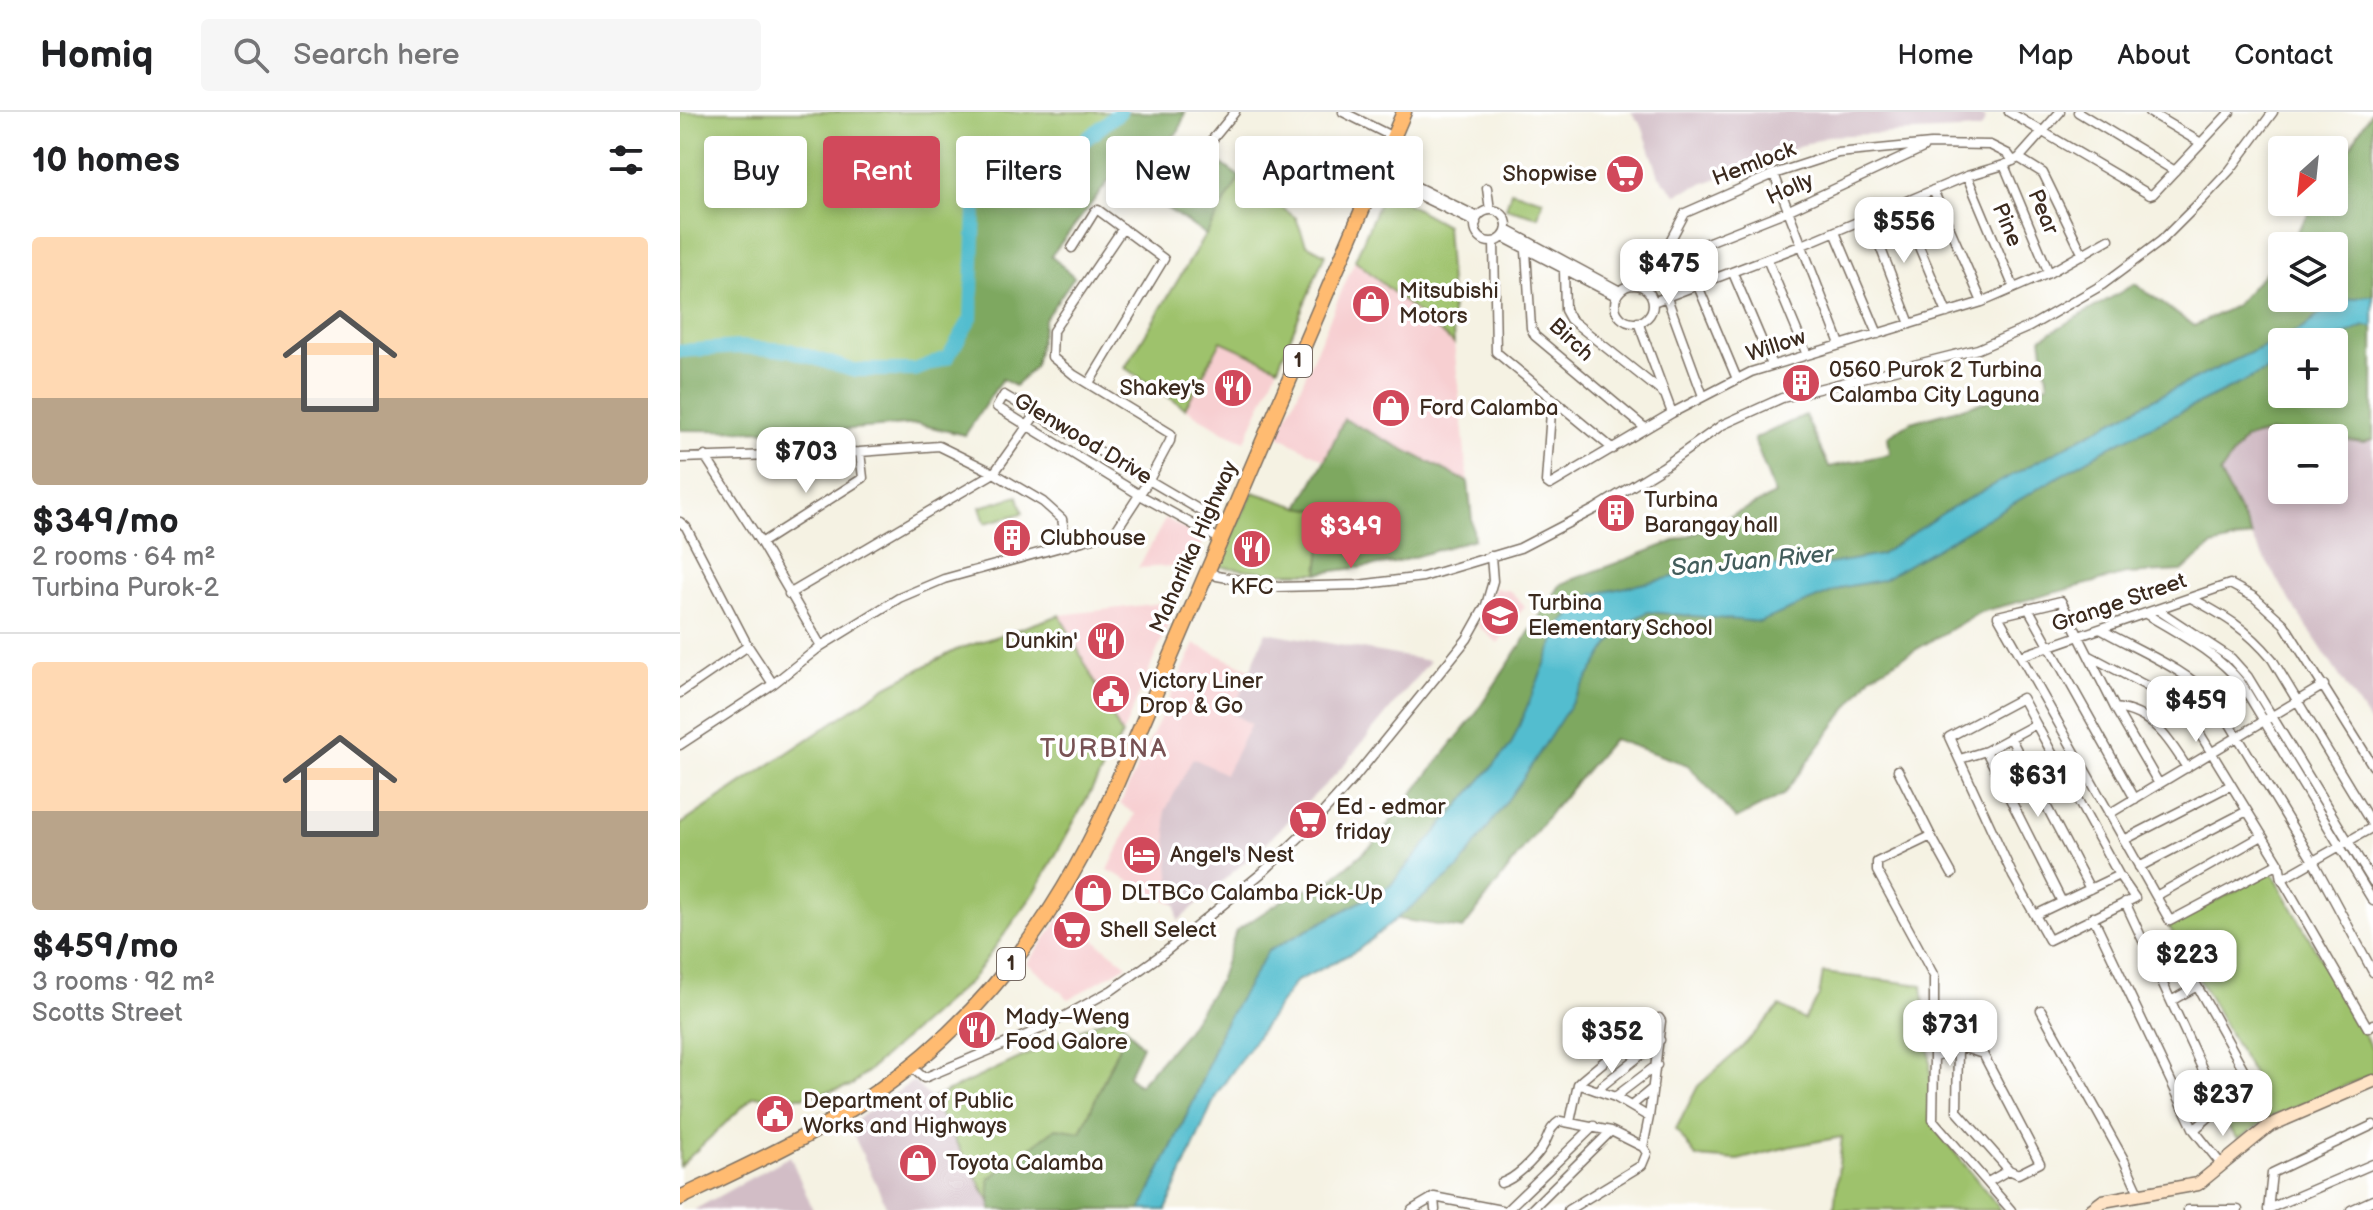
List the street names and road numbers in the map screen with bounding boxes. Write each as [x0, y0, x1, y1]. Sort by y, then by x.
street label: Hemlock [1709, 136, 1800, 192]
street label: Holly [1762, 167, 1818, 211]
street label: Pear [2022, 185, 2065, 240]
street label: Pine [1986, 199, 2028, 251]
street label: Birch [1543, 313, 1599, 367]
street label: Willow [1743, 324, 1809, 368]
road number: 1 [1284, 345, 1312, 377]
street label: Glenwood Drive [1009, 387, 1157, 491]
street label: Maharlika Highway [1144, 457, 1244, 637]
street label: Grange Street [2048, 567, 2190, 639]
road number: 1 [997, 948, 1025, 980]

